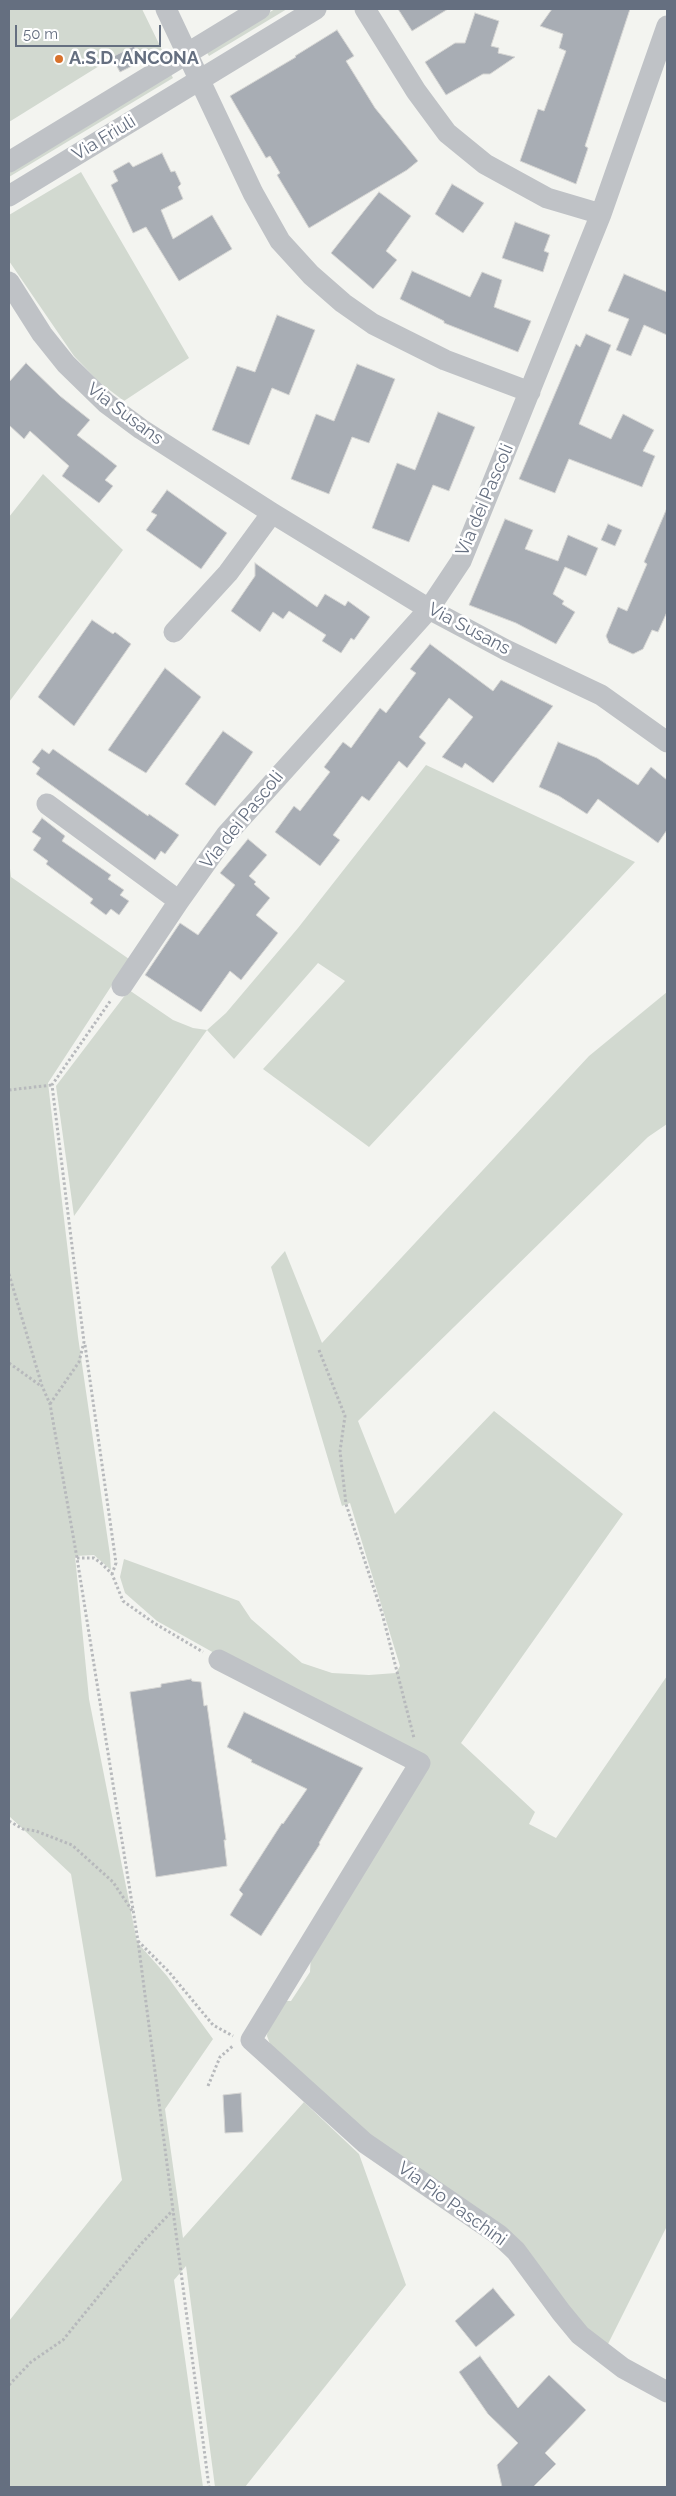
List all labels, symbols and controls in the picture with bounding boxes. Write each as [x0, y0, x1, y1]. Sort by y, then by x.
scale bar [18, 15, 164, 47]
text: 50 m [23, 25, 58, 43]
place label: A.S.D. ANCONA [69, 48, 199, 70]
marker: A.S.D. ANCONA [53, 53, 65, 65]
street label: Via Friuli [68, 111, 140, 165]
street label: Via Susans [83, 378, 167, 450]
street label: Via dei Pascoli [452, 441, 518, 559]
street label: Via Susans [424, 598, 514, 660]
street label: Via dei Pascoli [196, 767, 288, 873]
street label: Via Pio Paschini [393, 2157, 511, 2251]

